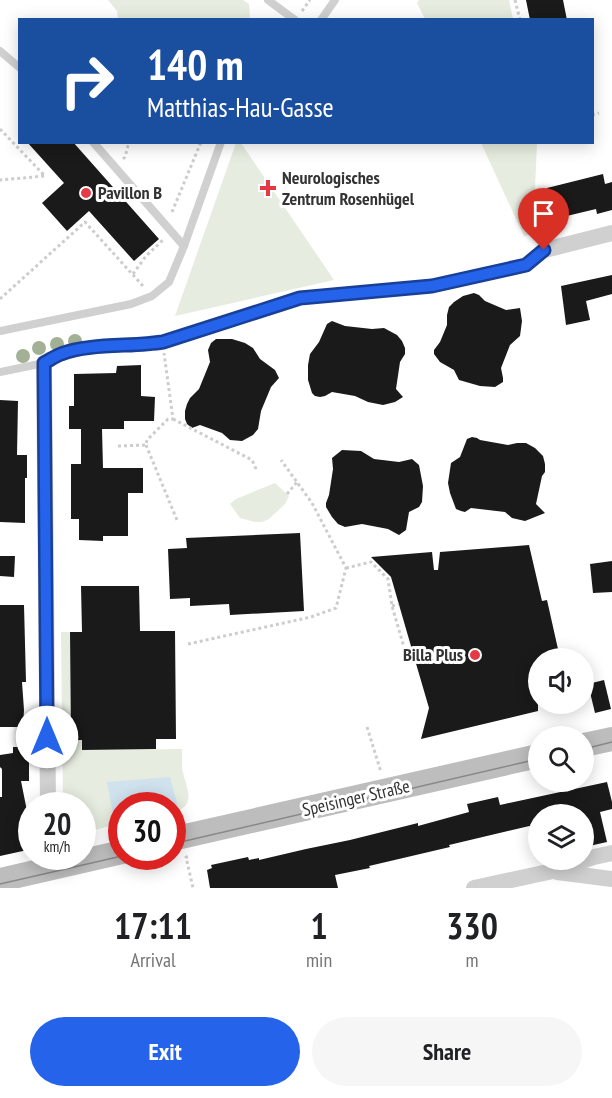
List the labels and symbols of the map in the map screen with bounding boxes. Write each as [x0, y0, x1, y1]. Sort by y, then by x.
place label: Neurologisches Zentrum Rosenhügel [282, 166, 415, 210]
marker: Neurologisches Zentrum Rosenhügel [259, 179, 277, 197]
place label: Pavillon B [98, 181, 162, 204]
marker: Pavillon B [79, 186, 93, 200]
pin [518, 188, 569, 250]
place label: Billa Plus [403, 643, 463, 666]
marker: Billa Plus [468, 648, 482, 662]
position arrow [15, 705, 79, 769]
street label: Speisinger Straße [300, 774, 412, 821]
speed limit sign: 30 [108, 792, 186, 870]

